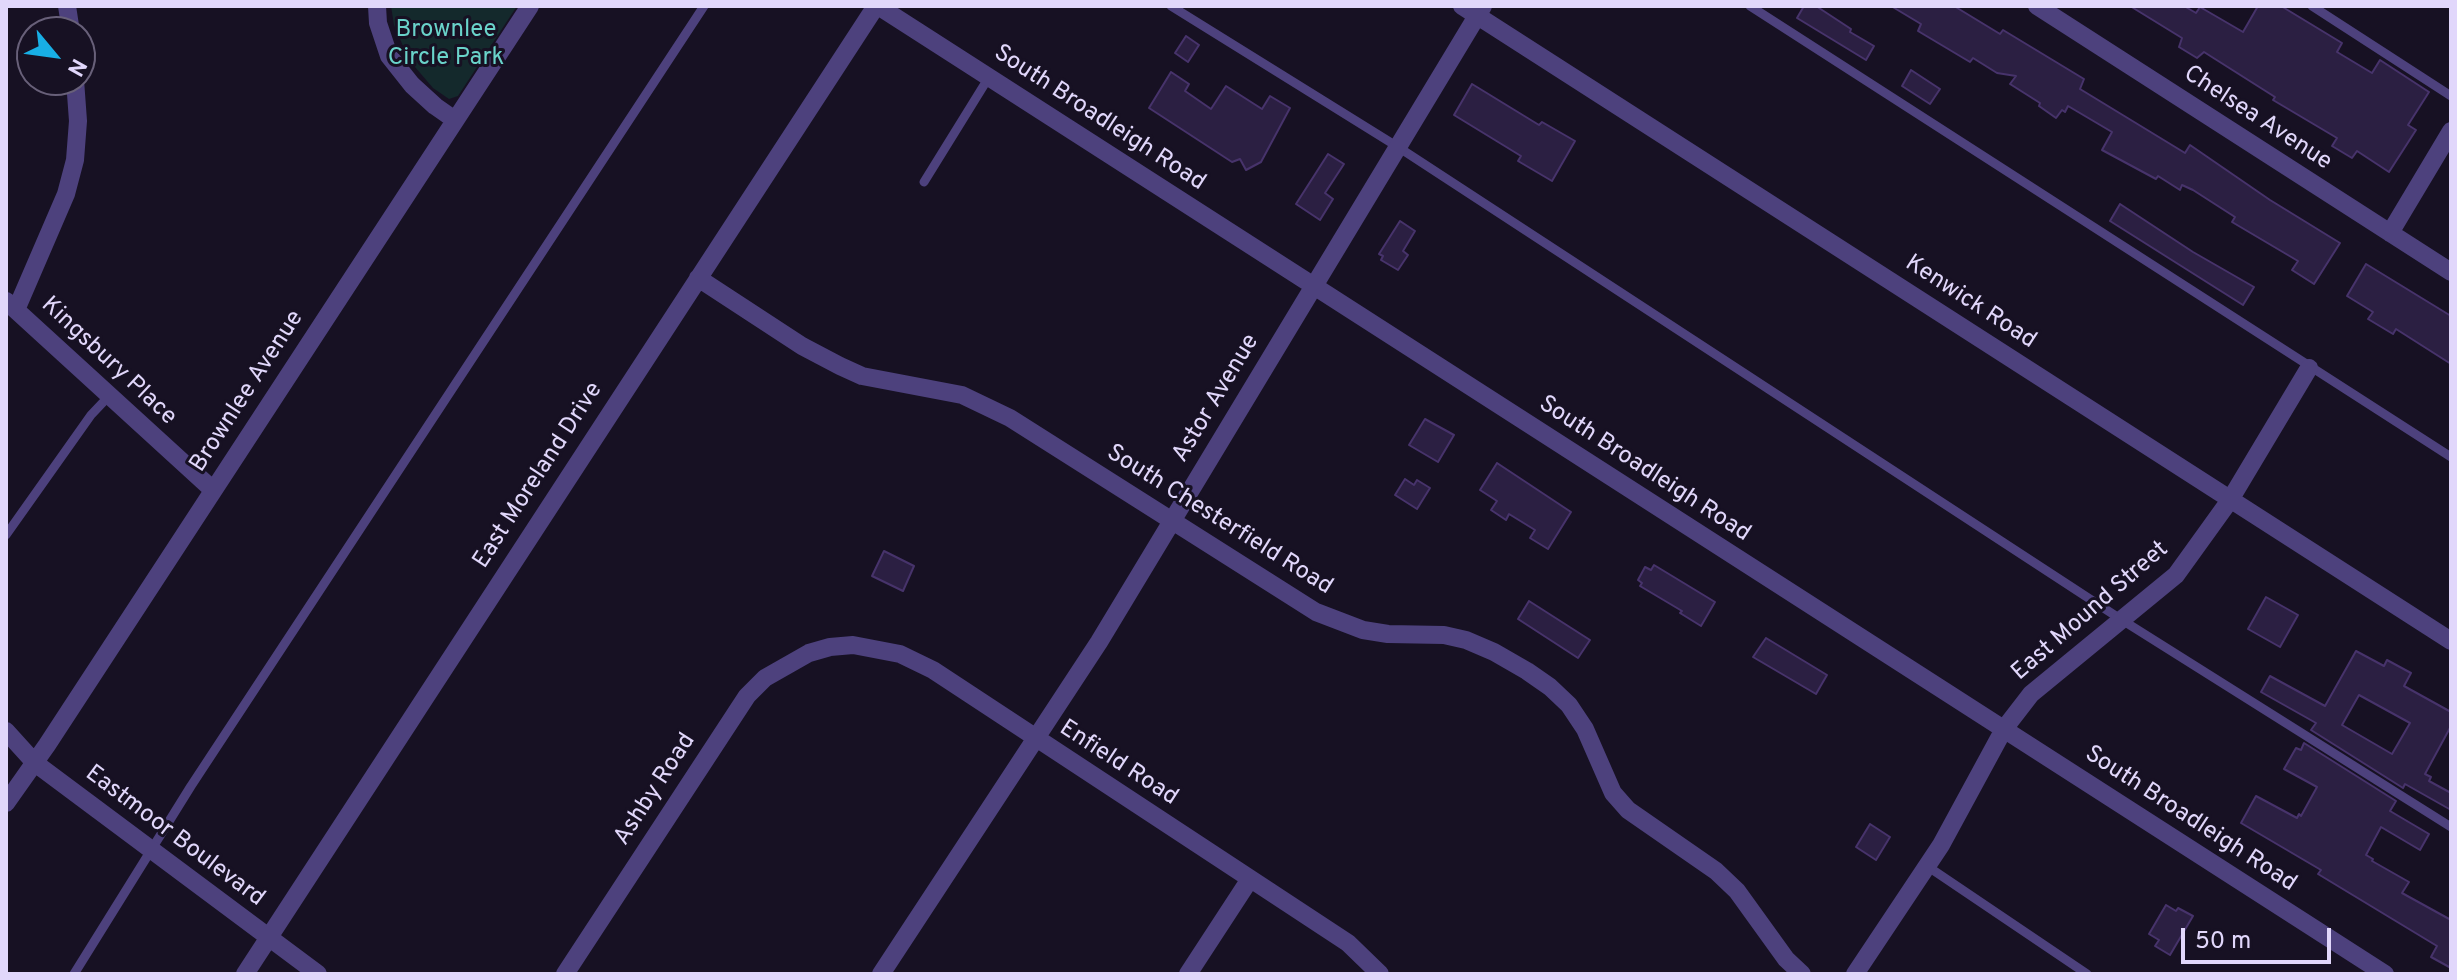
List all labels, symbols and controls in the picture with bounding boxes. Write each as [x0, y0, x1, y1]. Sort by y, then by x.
north arrow [16, 16, 96, 96]
park label: Brownlee Circle Park [388, 17, 504, 73]
street label: South Broadleigh Road [988, 40, 1210, 198]
text: N [60, 53, 91, 80]
street label: Chelsea Avenue [2177, 60, 2337, 178]
street label: Kenwick Road [1899, 250, 2041, 356]
street label: Kingsbury Place [34, 292, 182, 432]
street label: Brownlee Avenue [185, 306, 311, 478]
street label: Astor Avenue [1167, 330, 1267, 468]
street label: East Moreland Drive [468, 378, 610, 574]
street label: South Broadleigh Road [1533, 391, 1755, 549]
street label: South Chesterfield Road [1101, 440, 1337, 602]
street label: East Mound Street [2007, 536, 2175, 688]
street label: Enfield Road [1053, 715, 1183, 813]
street label: Ashby Road [609, 728, 703, 852]
street label: South Broadleigh Road [2079, 741, 2301, 899]
street label: Eastmoor Boulevard [79, 760, 269, 914]
scale bar [2185, 912, 2335, 962]
text: 50 m [2195, 927, 2251, 957]

